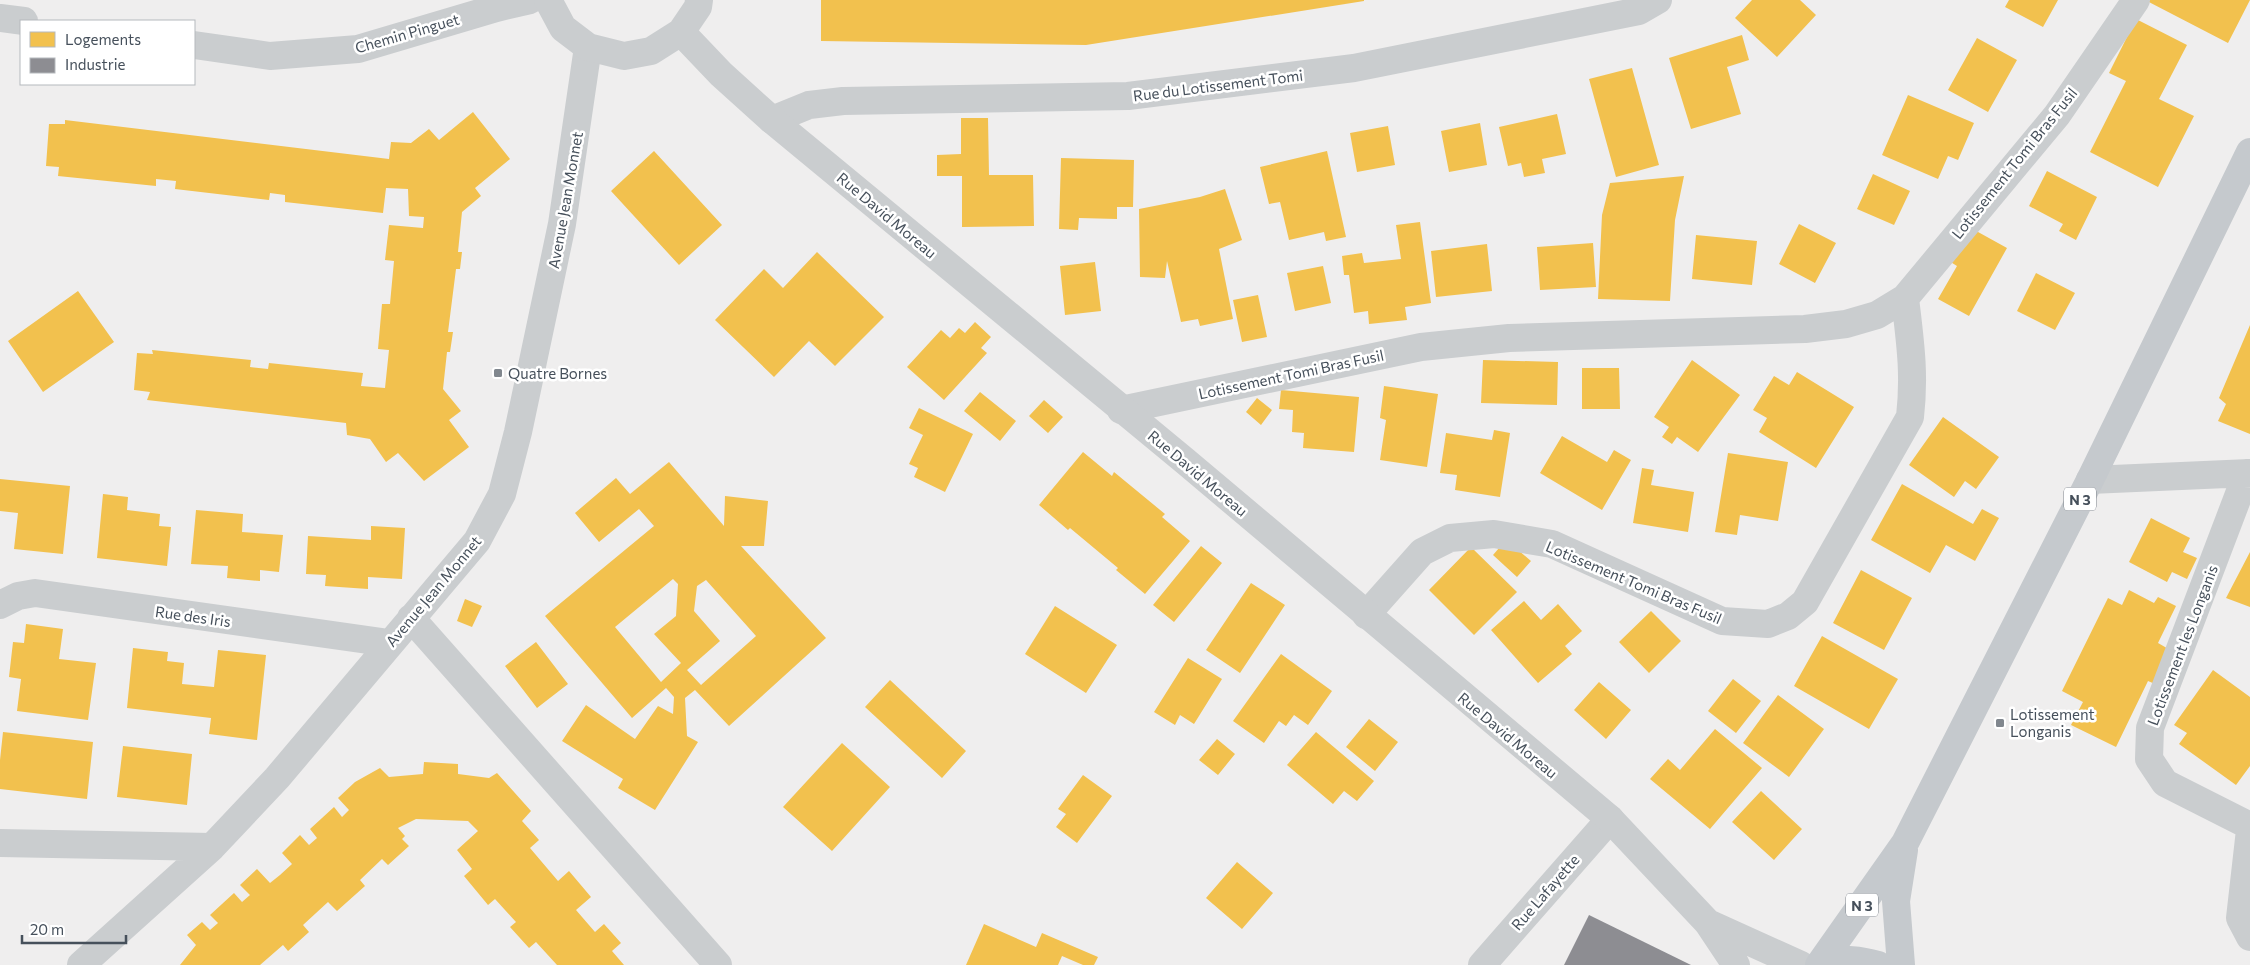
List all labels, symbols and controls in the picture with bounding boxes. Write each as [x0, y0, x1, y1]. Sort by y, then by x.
street label: Chemin Pinguet [353, 10, 461, 56]
legend [20, 20, 195, 85]
text: Logements [65, 30, 141, 48]
text: Industrie [65, 55, 126, 73]
street label: Rue du Lotissement Tomi [1132, 66, 1304, 104]
street label: Lotissement Tomi Bras Fusil [1947, 84, 2081, 242]
street label: Avenue Jean Monnet [544, 130, 586, 270]
street label: Rue David Moreau [834, 168, 940, 262]
street label: Lotissement Tomi Bras Fusil [1197, 346, 1385, 402]
place label: Quatre Bornes [508, 364, 607, 382]
marker: Quatre Bornes [492, 367, 504, 379]
street label: Rue David Moreau [1145, 426, 1251, 520]
road number: N 3 [2064, 488, 2096, 510]
street label: Avenue Jean Monnet [381, 532, 485, 650]
street label: Lotissement Tomi Bras Fusil [1543, 537, 1725, 627]
street label: Lotissement les Longanis [2143, 562, 2221, 728]
street label: Rue des Iris [154, 602, 232, 630]
street label: Rue David Moreau [1455, 688, 1561, 782]
place label: Lotissement Longanis [2010, 705, 2095, 740]
marker: Lotissement Longanis [1994, 717, 2006, 729]
street label: Rue Lafayette [1507, 850, 1583, 934]
road number: N 3 [1846, 894, 1878, 916]
scale bar [22, 912, 126, 944]
text: 20 m [30, 920, 64, 938]

